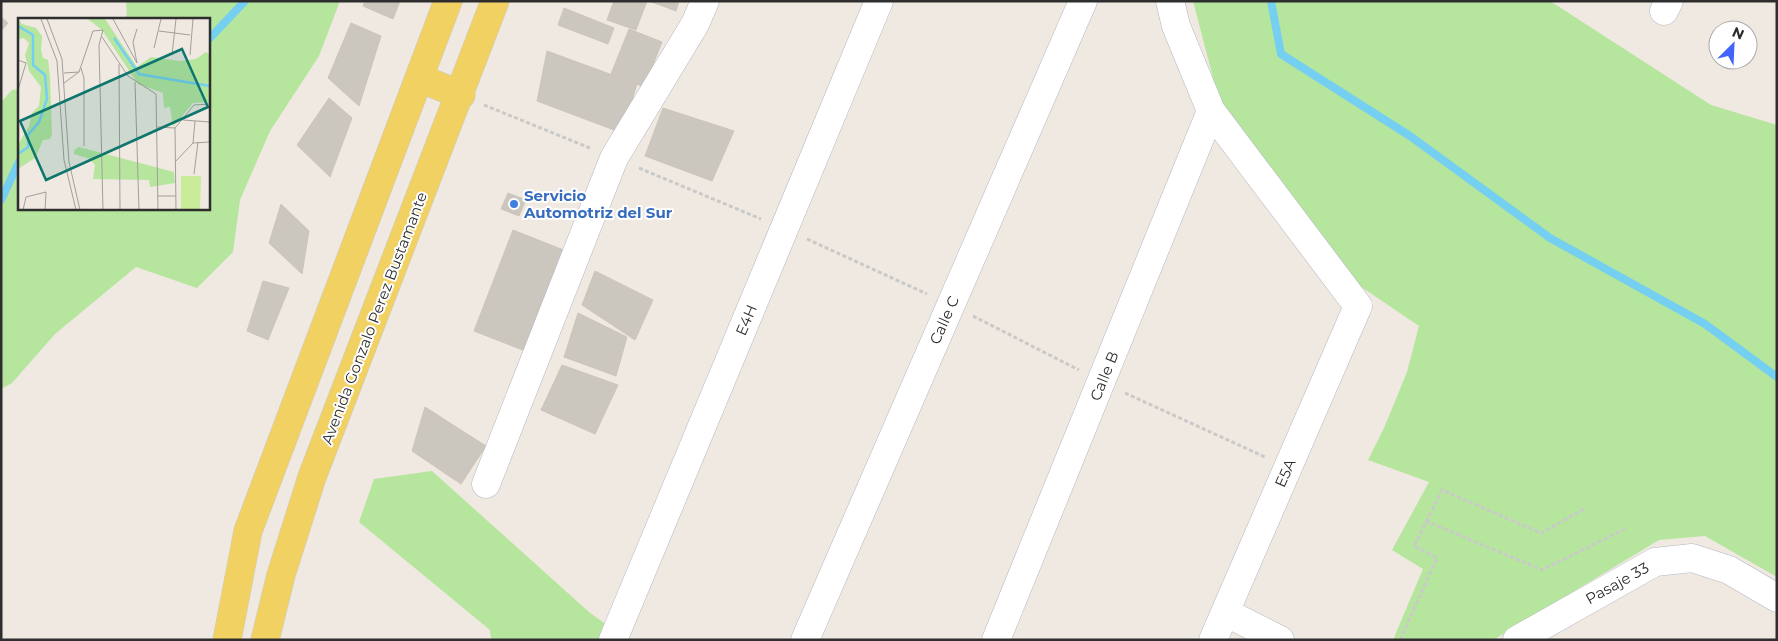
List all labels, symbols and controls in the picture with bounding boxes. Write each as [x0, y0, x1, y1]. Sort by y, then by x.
inset map [18, 18, 210, 210]
north arrow [1708, 20, 1758, 70]
text: N [1729, 23, 1747, 44]
place label: Servicio Automotriz del Sur [523, 186, 673, 222]
street label: Avenida Gonzalo Perez Bustamante [317, 189, 431, 447]
marker: Servicio Automotriz del Sur [508, 198, 520, 210]
street label: Calle C [925, 292, 963, 347]
street label: E4H [731, 302, 761, 338]
street label: Calle B [1085, 348, 1123, 404]
street label: E5A [1270, 456, 1300, 490]
street label: Pasaje 33 [1582, 558, 1652, 608]

